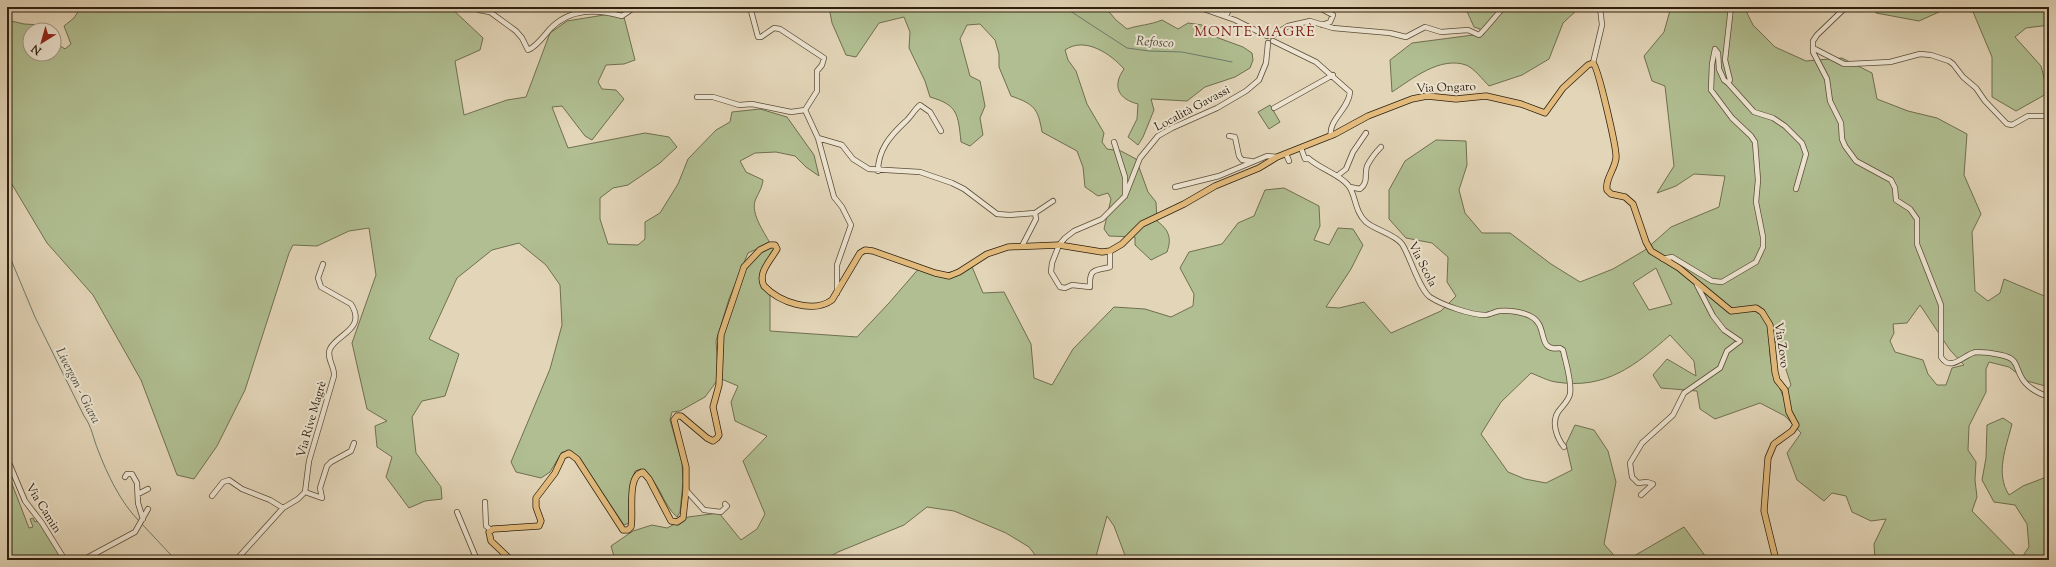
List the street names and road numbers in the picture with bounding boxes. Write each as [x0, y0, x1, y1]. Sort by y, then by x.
street label: Via Ongaro [1416, 78, 1477, 98]
street label: Località Gavassi [1151, 81, 1234, 136]
street label: Via Scola [1403, 239, 1441, 291]
street label: Via Zovo [1769, 321, 1793, 370]
street label: Via Rive Magrè [292, 379, 332, 460]
street label: Via Camin [21, 480, 66, 537]

